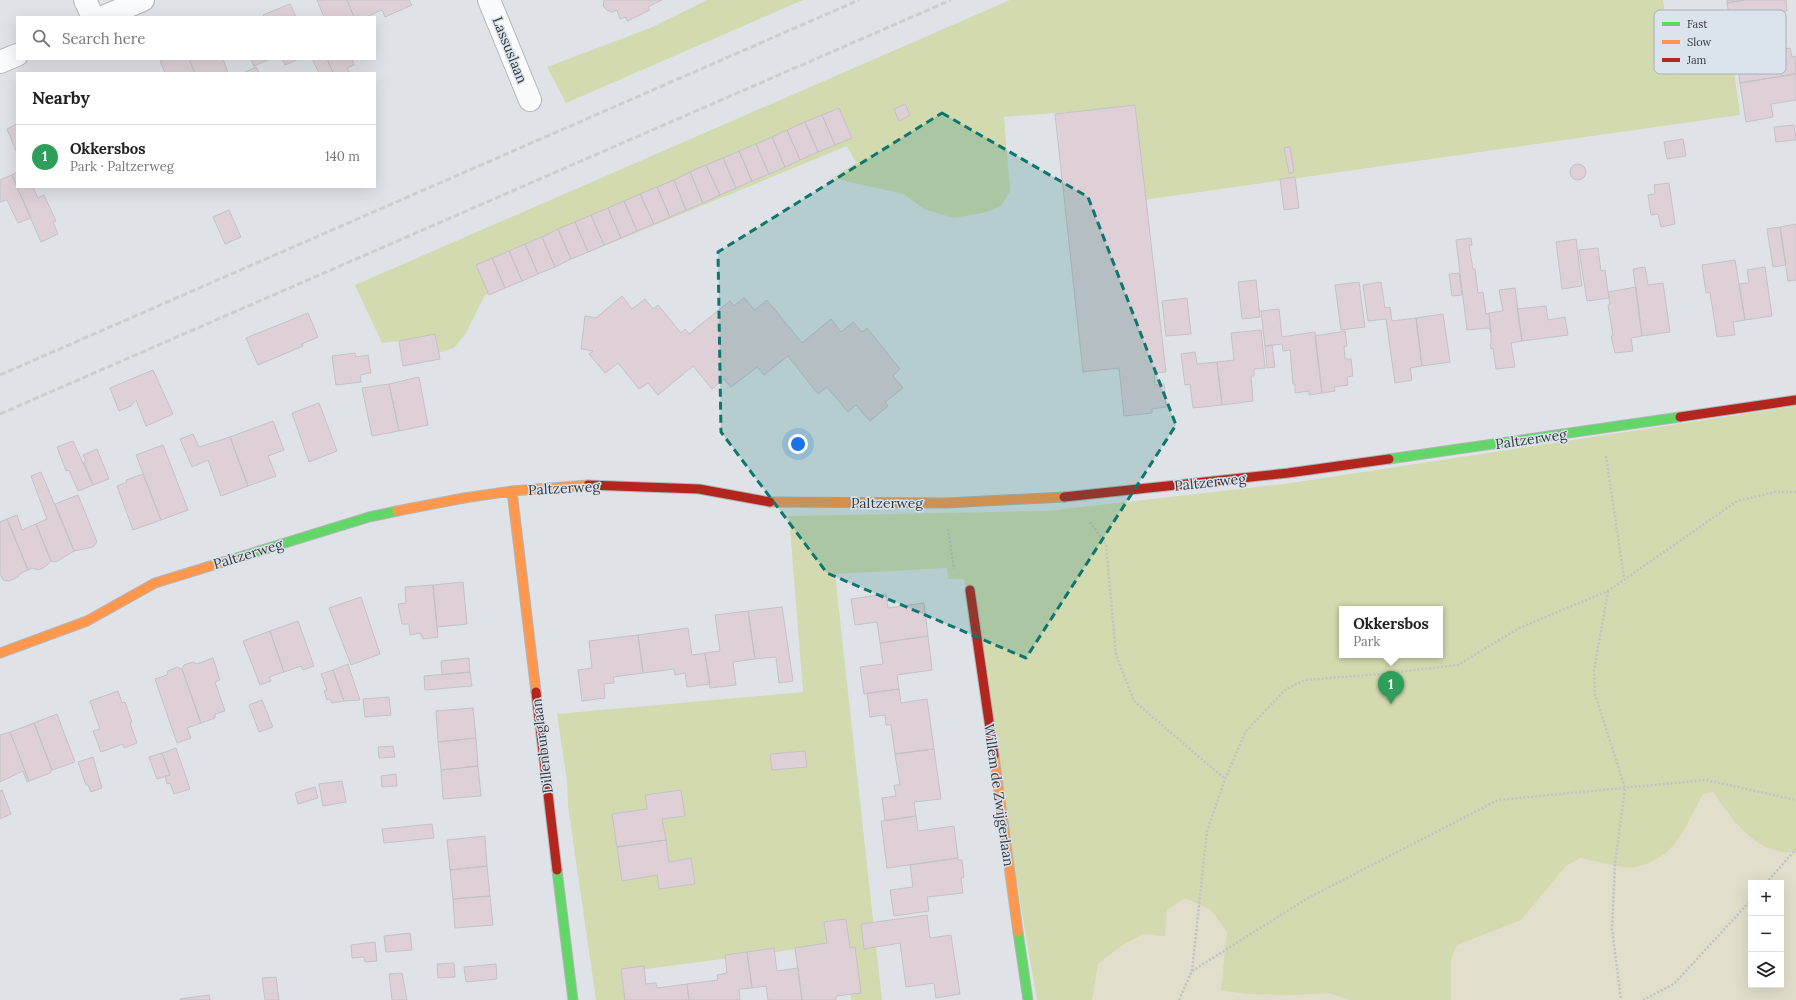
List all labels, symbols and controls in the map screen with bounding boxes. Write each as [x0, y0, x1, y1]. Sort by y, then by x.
legend [1654, 10, 1786, 74]
street label: Lassuslaan [489, 14, 532, 86]
search box [16, 16, 376, 60]
text: Fast [1687, 17, 1708, 31]
icon: search [30, 27, 52, 49]
text: Search here [62, 29, 145, 48]
text: Slow [1687, 35, 1712, 49]
text: Jam [1686, 53, 1707, 67]
text: Nearby [32, 87, 90, 109]
text: Okkersbos [70, 139, 146, 158]
text: 1 [42, 148, 48, 165]
text: 140 m [325, 148, 360, 165]
text: Park · Paltzerweg [70, 158, 174, 175]
street label: Paltzerweg [1494, 425, 1568, 453]
your location [788, 434, 808, 454]
street label: Paltzerweg [1173, 469, 1247, 495]
street label: Paltzerweg [528, 477, 601, 499]
street label: Paltzerweg [851, 494, 923, 512]
street label: Paltzerweg [211, 535, 285, 573]
popup [1339, 606, 1443, 658]
text: Okkersbos [1353, 614, 1429, 633]
text: Park [1353, 633, 1380, 650]
pin: 1 [1378, 671, 1404, 704]
street label: Dillenburglaan [527, 697, 557, 794]
street label: Willem de Zwijgerlaan [980, 722, 1018, 868]
map controls [1748, 880, 1784, 988]
button: + [1748, 880, 1784, 916]
button: − [1748, 916, 1784, 952]
button: layers [1748, 952, 1784, 988]

